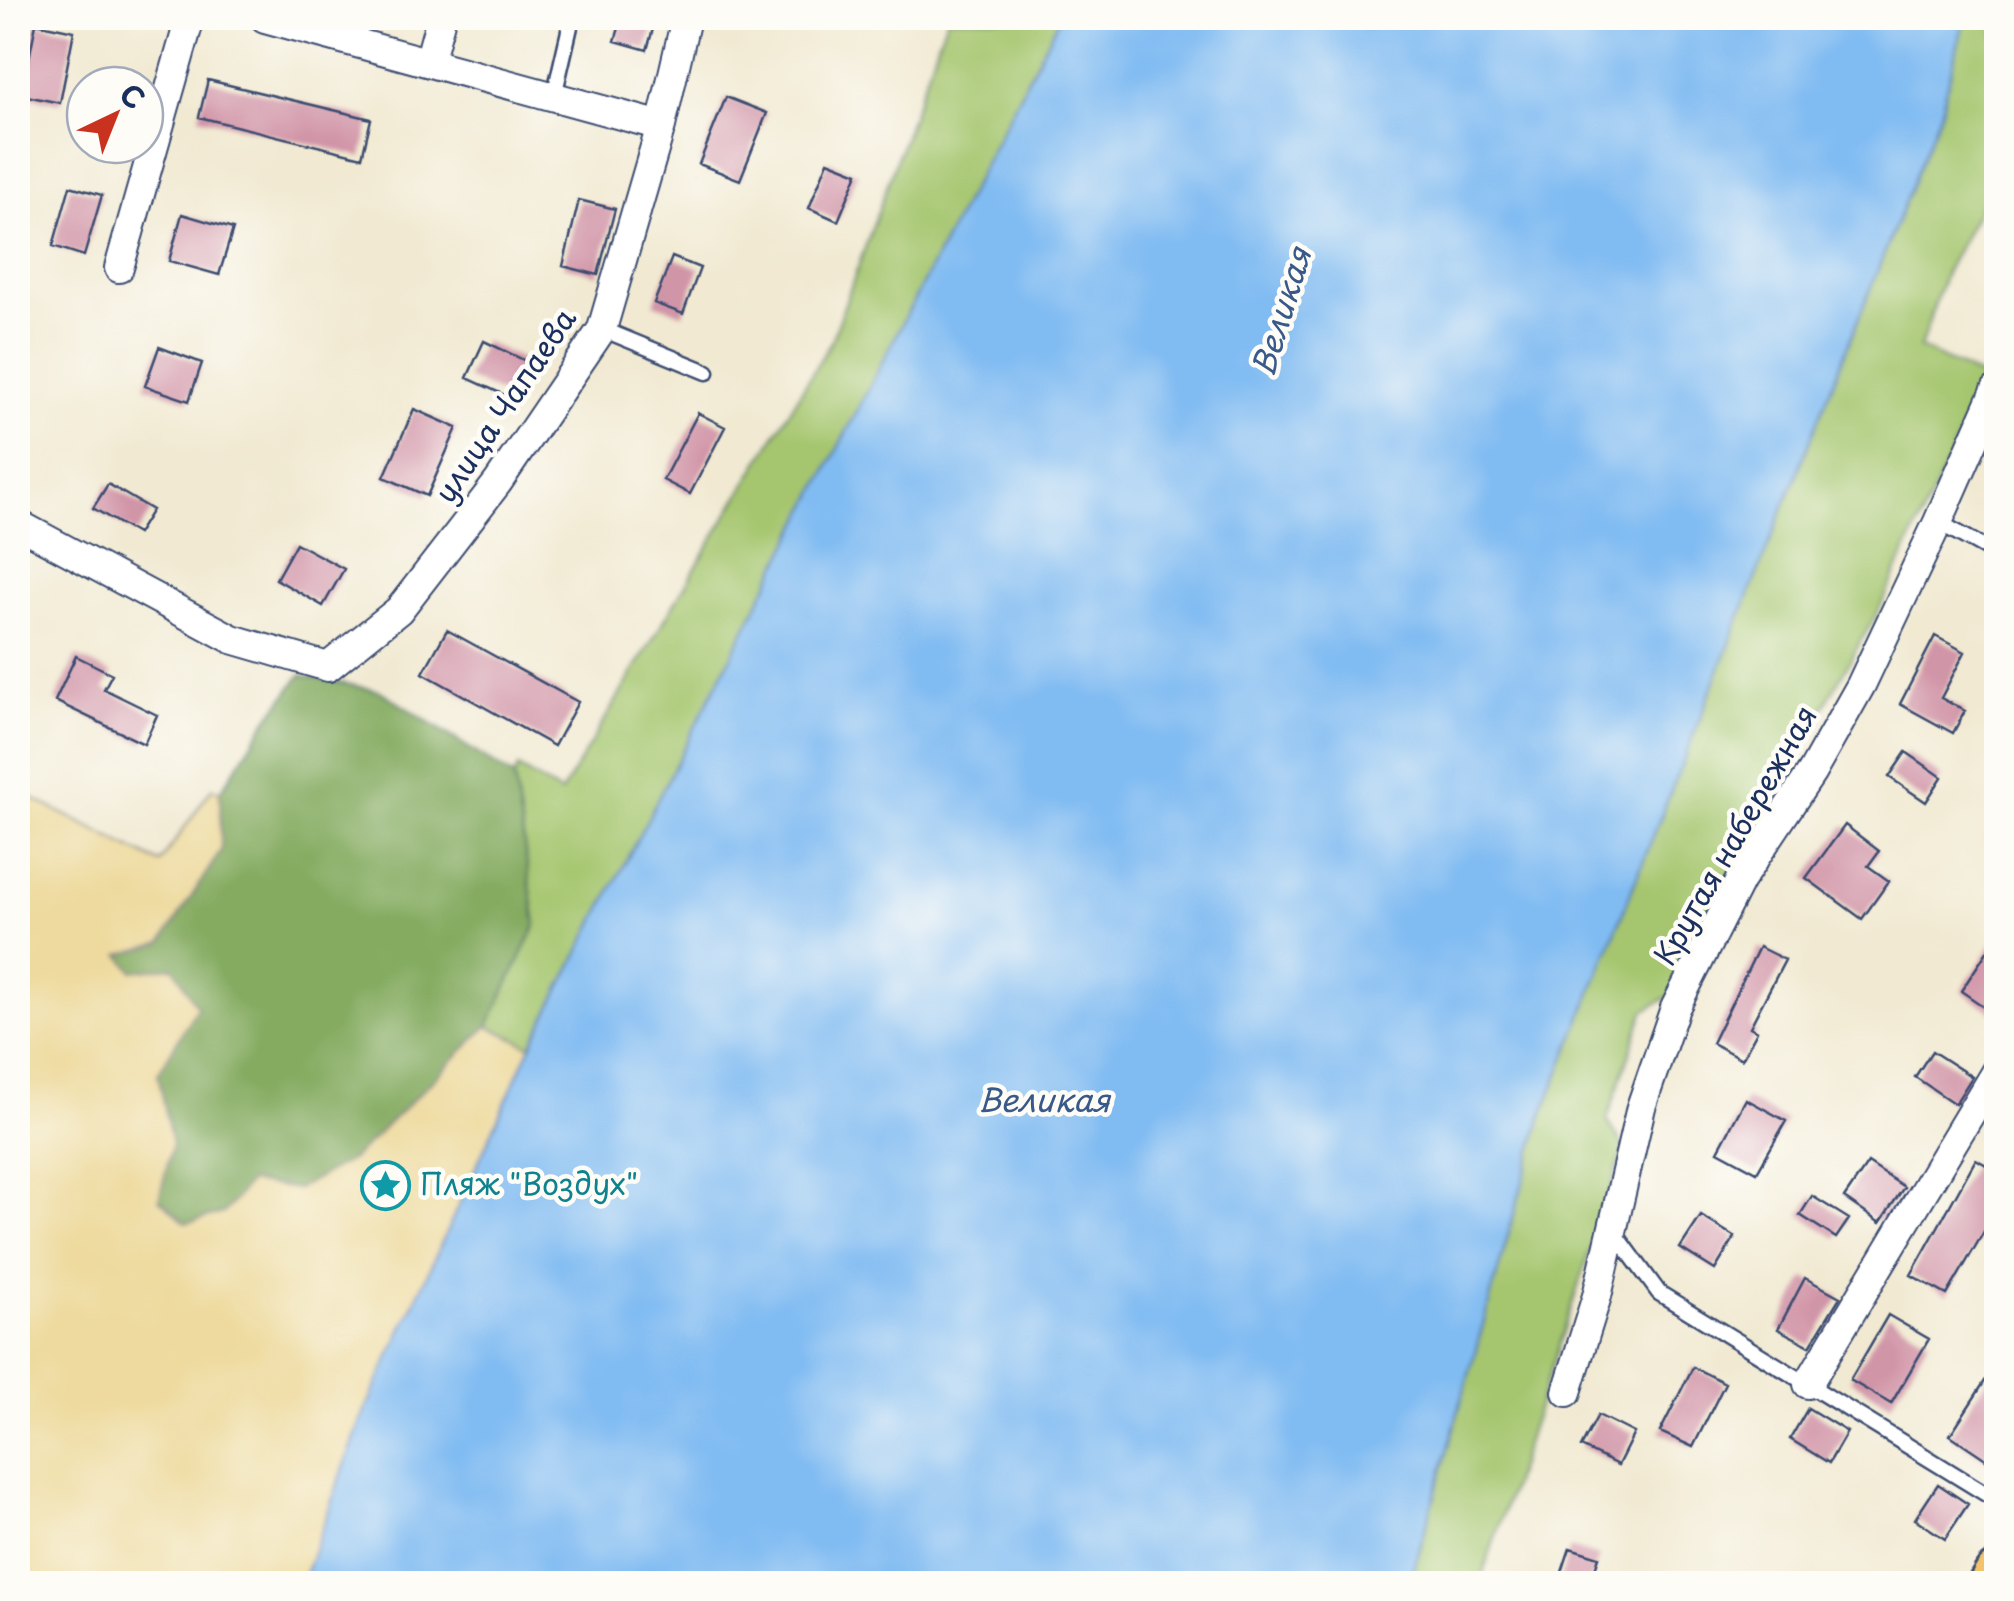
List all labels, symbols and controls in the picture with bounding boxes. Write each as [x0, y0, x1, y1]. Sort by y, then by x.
north arrow [65, 65, 165, 165]
text: С [111, 73, 155, 119]
water label: Великая [1238, 239, 1323, 382]
street label: улица Чапаева [422, 298, 586, 511]
street label: Крутая набережная [1641, 696, 1827, 973]
water label: Великая [978, 1075, 1112, 1123]
place icon: Пляж "Воздух" [359, 1159, 411, 1211]
place label: Пляж "Воздух" [420, 1160, 638, 1205]

